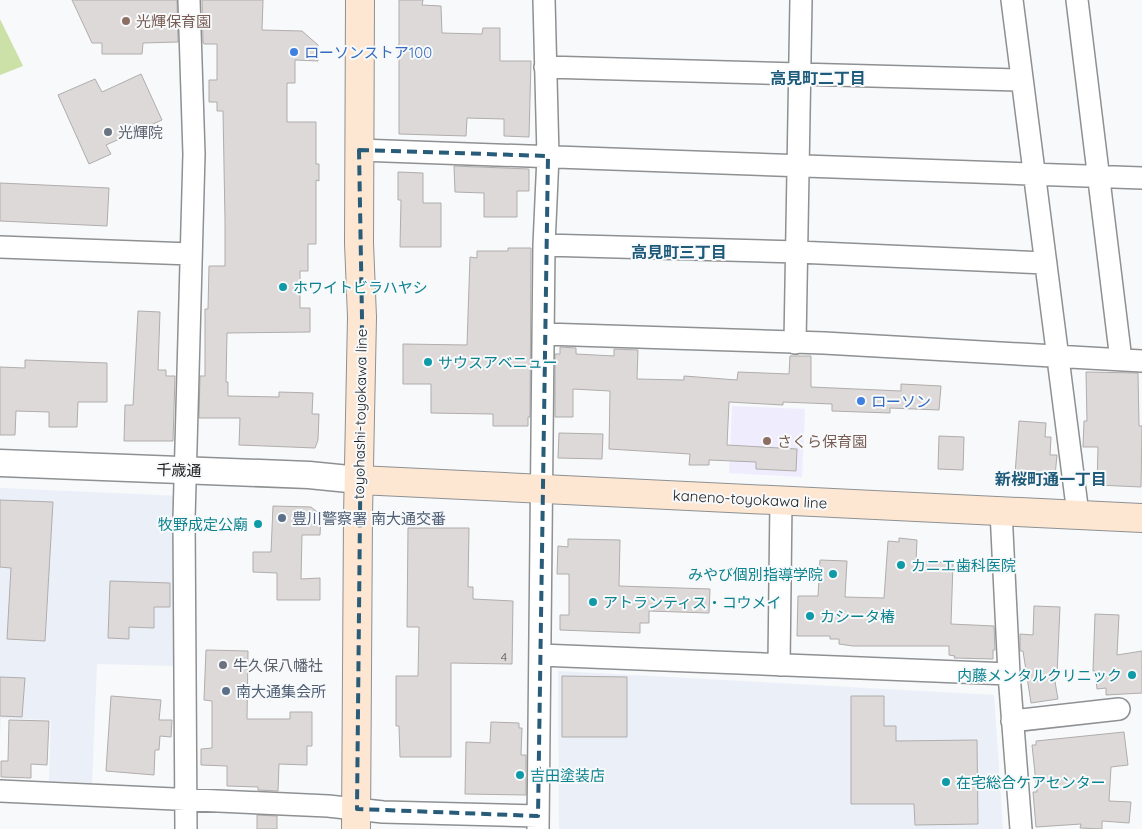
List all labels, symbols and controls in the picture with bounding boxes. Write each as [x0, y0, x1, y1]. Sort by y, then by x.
place label: 光輝保育園 [136, 12, 211, 31]
marker: 光輝保育園 [120, 15, 132, 27]
place label: ローソンストア100 [304, 43, 432, 62]
marker: ローソンストア100 [288, 46, 300, 58]
district label: 高見町二丁目 [770, 68, 866, 88]
place label: 光輝院 [118, 123, 163, 142]
marker: 光輝院 [102, 126, 114, 138]
district label: 高見町三丁目 [631, 242, 727, 262]
place label: ホワイトビラハヤシ [293, 278, 428, 297]
marker: ホワイトビラハヤシ [277, 281, 289, 293]
street label: toyohashi-toyokawa line [349, 329, 371, 499]
place label: サウスアベニュー [438, 353, 558, 372]
marker: サウスアベニュー [422, 356, 434, 368]
place label: ローソン [871, 392, 931, 411]
marker: ローソン [855, 395, 867, 407]
place label: さくら保育園 [777, 432, 867, 451]
marker: さくら保育園 [761, 435, 773, 447]
street label: 千歳通 [156, 460, 202, 480]
district label: 新桜町通一丁目 [995, 469, 1107, 489]
street label: kaneno-toyokawa line [672, 485, 828, 513]
place label: 豊川警察署 南大通交番 [292, 509, 446, 528]
marker: 豊川警察署 南大通交番 [276, 512, 288, 524]
place label: 牧野成定公廟 [158, 515, 248, 534]
marker: 牧野成定公廟 [252, 518, 264, 530]
place label: カニエ歯科医院 [911, 556, 1016, 575]
marker: カニエ歯科医院 [895, 559, 907, 571]
place label: みやび個別指導学院 [688, 565, 823, 584]
marker: みやび個別指導学院 [827, 568, 839, 580]
place label: アトランティス・コウメイ [603, 593, 782, 612]
marker: アトランティス・コウメイ [587, 596, 599, 608]
place label: カシータ椿 [820, 607, 895, 626]
marker: カシータ椿 [804, 610, 816, 622]
house number: 4 [501, 649, 507, 664]
place label: 牛久保八幡社 [233, 656, 323, 675]
marker: 牛久保八幡社 [217, 659, 229, 671]
place label: 内藤メンタルクリニック [957, 666, 1122, 685]
marker: 内藤メンタルクリニック [1126, 669, 1138, 681]
place label: 南大通集会所 [236, 682, 326, 701]
marker: 南大通集会所 [220, 685, 232, 697]
place label: 吉田塗装店 [530, 766, 605, 785]
marker: 吉田塗装店 [514, 769, 526, 781]
place label: 在宅総合ケアセンター [956, 773, 1106, 792]
marker: 在宅総合ケアセンター [940, 776, 952, 788]

